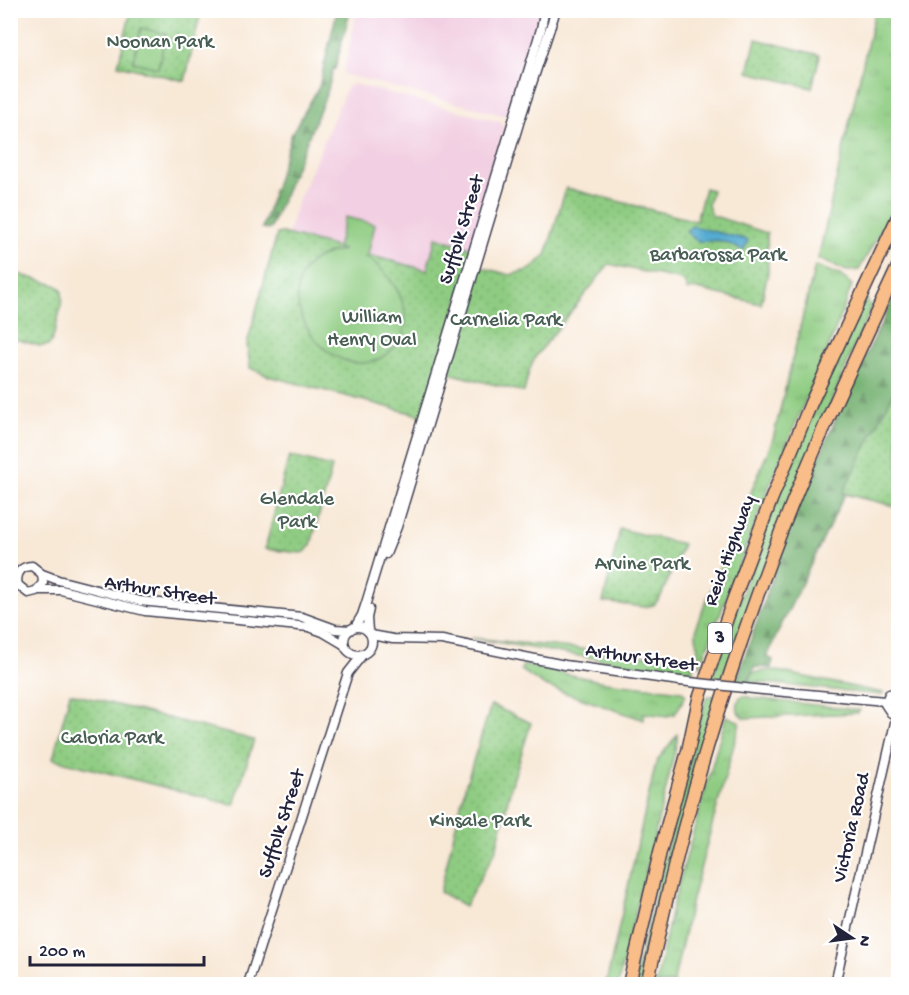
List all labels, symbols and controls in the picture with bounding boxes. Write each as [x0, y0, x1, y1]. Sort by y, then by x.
park label: Noonan Park [107, 32, 215, 55]
street label: Suffolk Street [436, 171, 491, 287]
park label: Barbarossa Park [649, 245, 788, 268]
park label: William Henry Oval [327, 307, 417, 353]
park label: Carnelia Park [450, 310, 564, 333]
park label: Glendale Park [260, 489, 335, 535]
street label: Reid Highway [700, 492, 762, 609]
park label: Arvine Park [595, 554, 691, 577]
street label: Arthur Street [103, 572, 219, 612]
road number: 3 [708, 623, 732, 653]
street label: Arthur Street [584, 640, 700, 678]
park label: Caloria Park [61, 728, 165, 751]
street label: Suffolk Street [255, 765, 312, 881]
street label: Victoria Road [829, 769, 877, 886]
park label: Kinsale Park [430, 811, 533, 834]
north arrow [822, 908, 882, 968]
scale bar [30, 929, 204, 967]
text: N [853, 933, 874, 948]
text: 200 m [39, 942, 86, 963]

